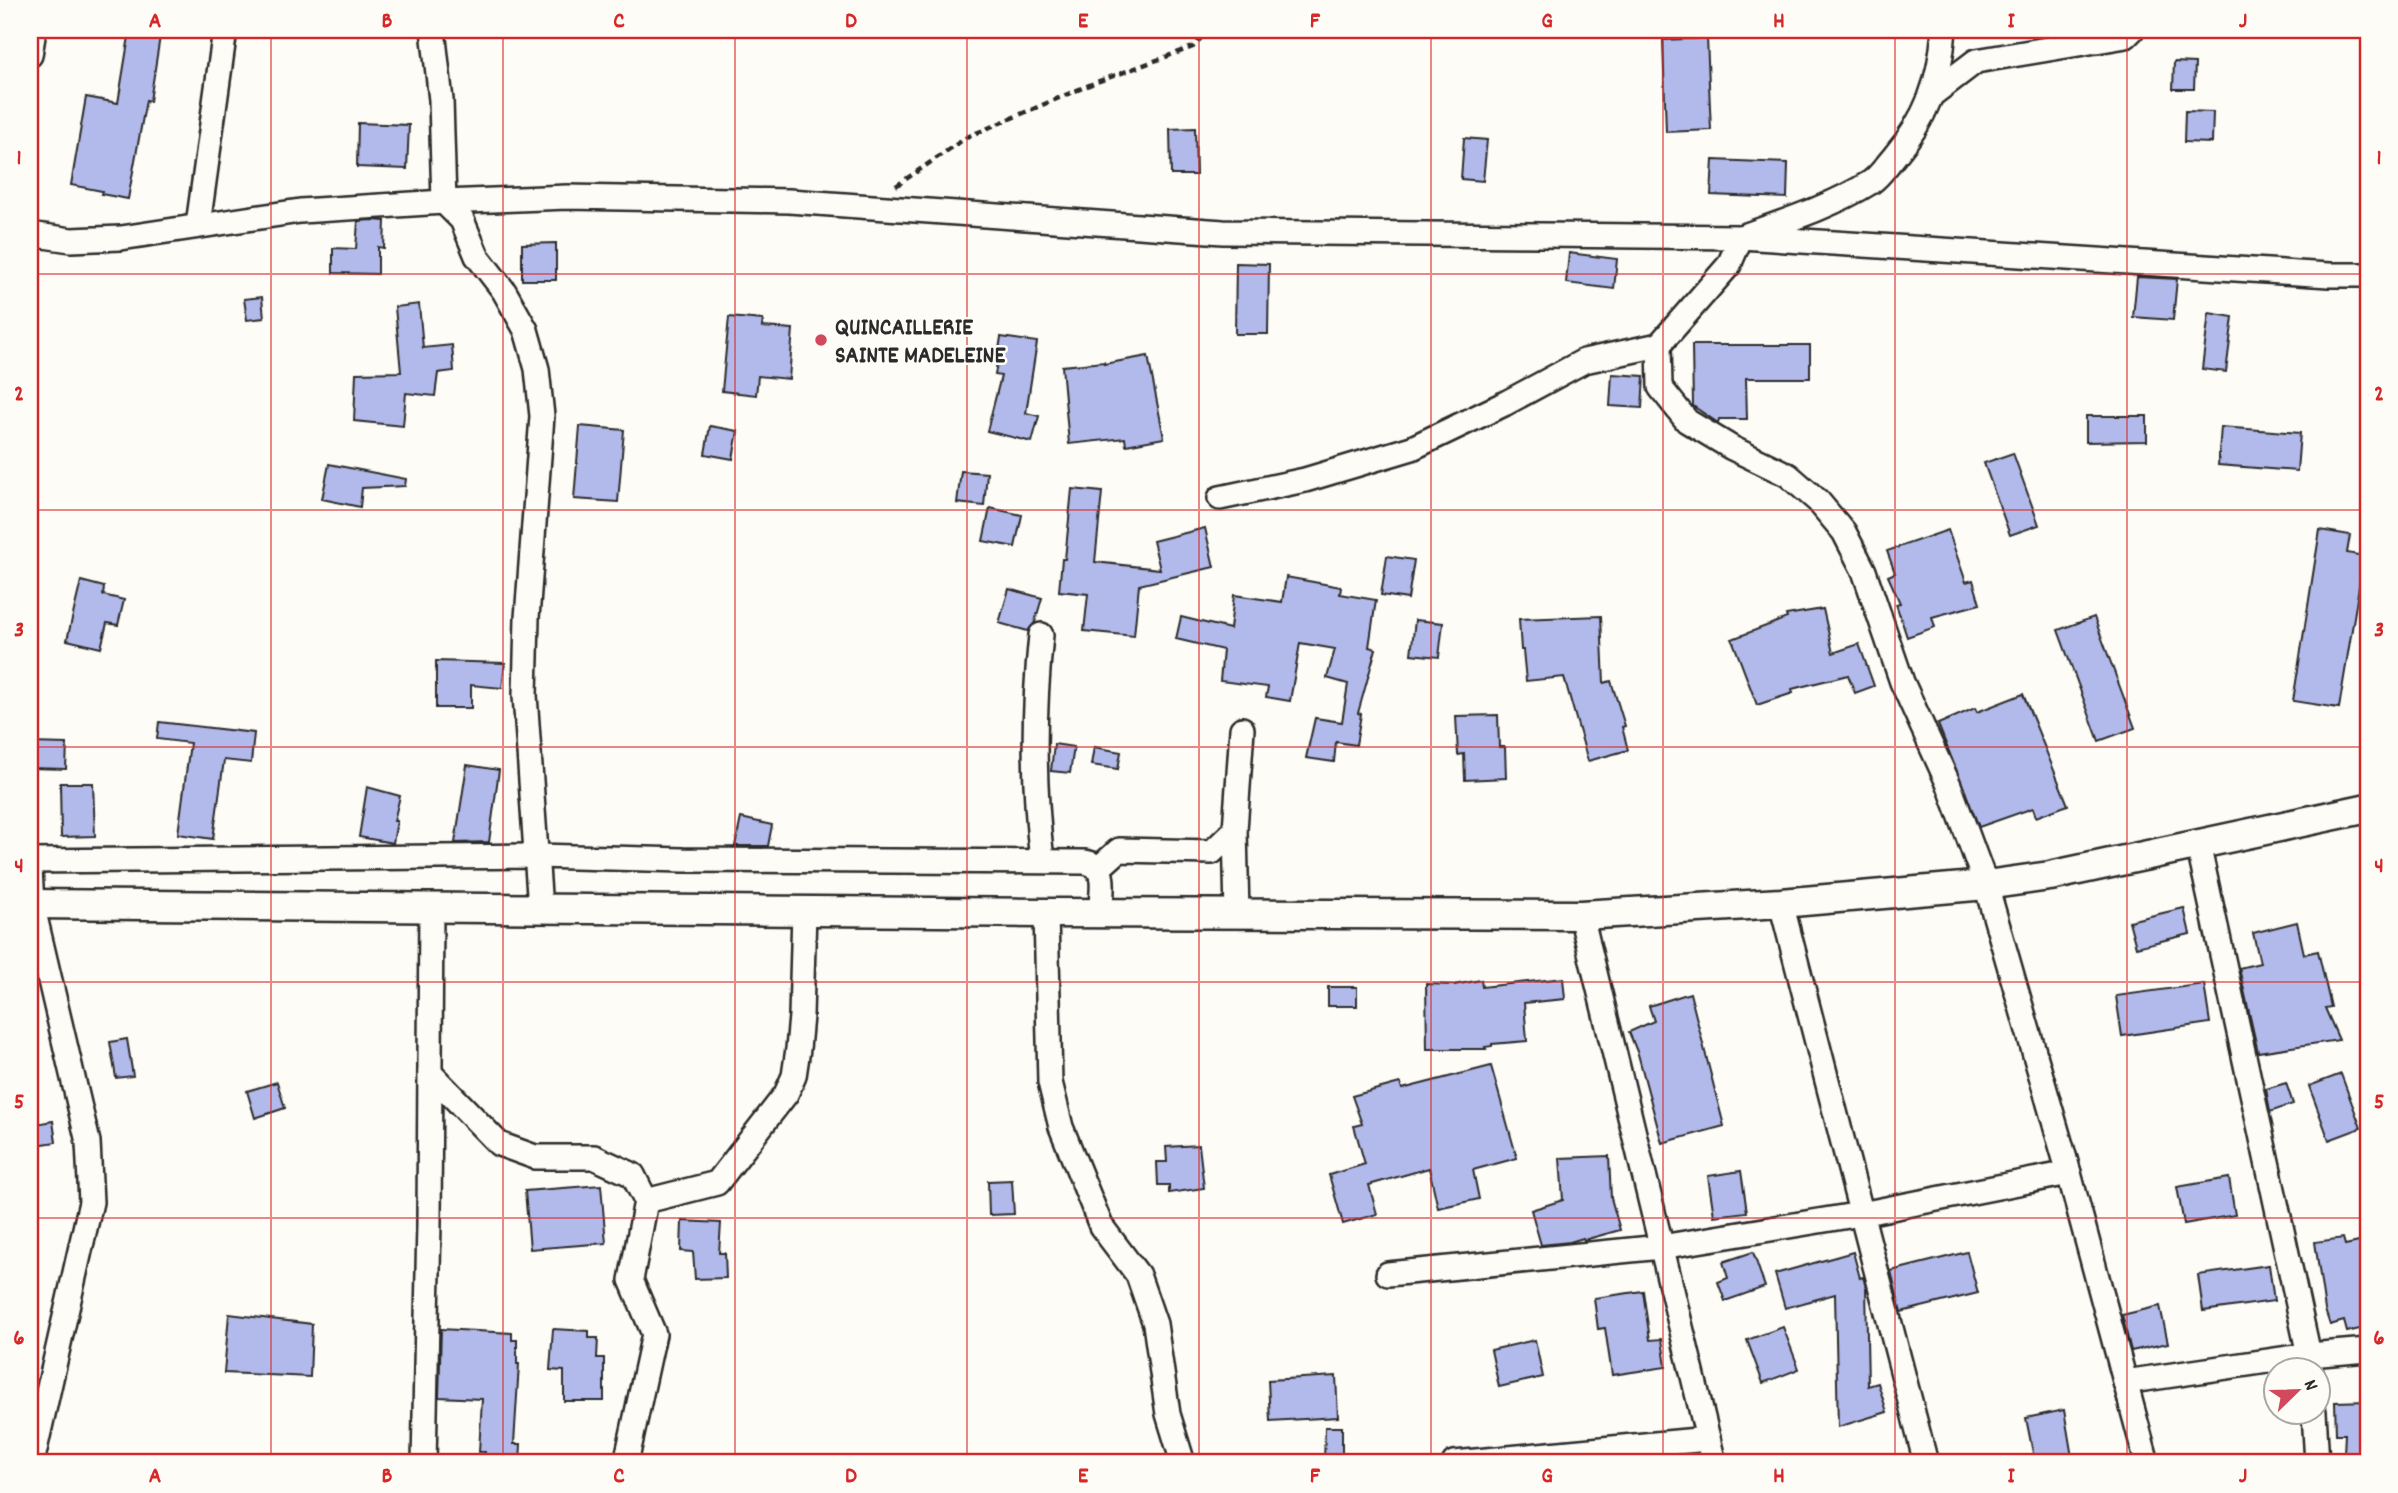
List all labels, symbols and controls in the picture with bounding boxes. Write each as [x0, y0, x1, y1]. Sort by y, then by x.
text: A [149, 6, 161, 39]
text: B [382, 6, 393, 39]
text: C [613, 6, 625, 39]
text: D [845, 6, 857, 39]
text: E [1078, 6, 1089, 39]
text: F [1310, 6, 1321, 39]
text: G [1541, 6, 1553, 39]
text: H [1773, 6, 1785, 39]
text: I [2007, 6, 2015, 39]
text: J [2239, 6, 2247, 39]
text: 1 [16, 143, 22, 176]
text: 1 [2376, 143, 2382, 176]
place label: QUINCAILLERIE SAINTE MADELEINE [835, 312, 1006, 374]
marker: QUINCAILLERIE SAINTE MADELEINE [813, 332, 829, 348]
text: 2 [14, 379, 24, 412]
text: 2 [2374, 379, 2384, 412]
text: 3 [14, 615, 24, 648]
text: 3 [2374, 615, 2384, 648]
text: 4 [14, 851, 24, 884]
text: 4 [2374, 851, 2384, 884]
text: 5 [14, 1087, 24, 1120]
text: 5 [2374, 1087, 2384, 1120]
text: 6 [13, 1323, 25, 1356]
text: 6 [2373, 1323, 2385, 1356]
north arrow [2262, 1356, 2332, 1426]
text: N [2295, 1376, 2324, 1395]
text: A [149, 1461, 161, 1493]
text: B [382, 1461, 393, 1493]
text: C [613, 1461, 625, 1493]
text: D [845, 1461, 857, 1493]
text: E [1078, 1461, 1089, 1493]
text: F [1310, 1461, 1321, 1493]
text: G [1541, 1461, 1553, 1493]
text: H [1773, 1461, 1785, 1493]
text: I [2007, 1461, 2015, 1493]
text: J [2239, 1461, 2247, 1493]

